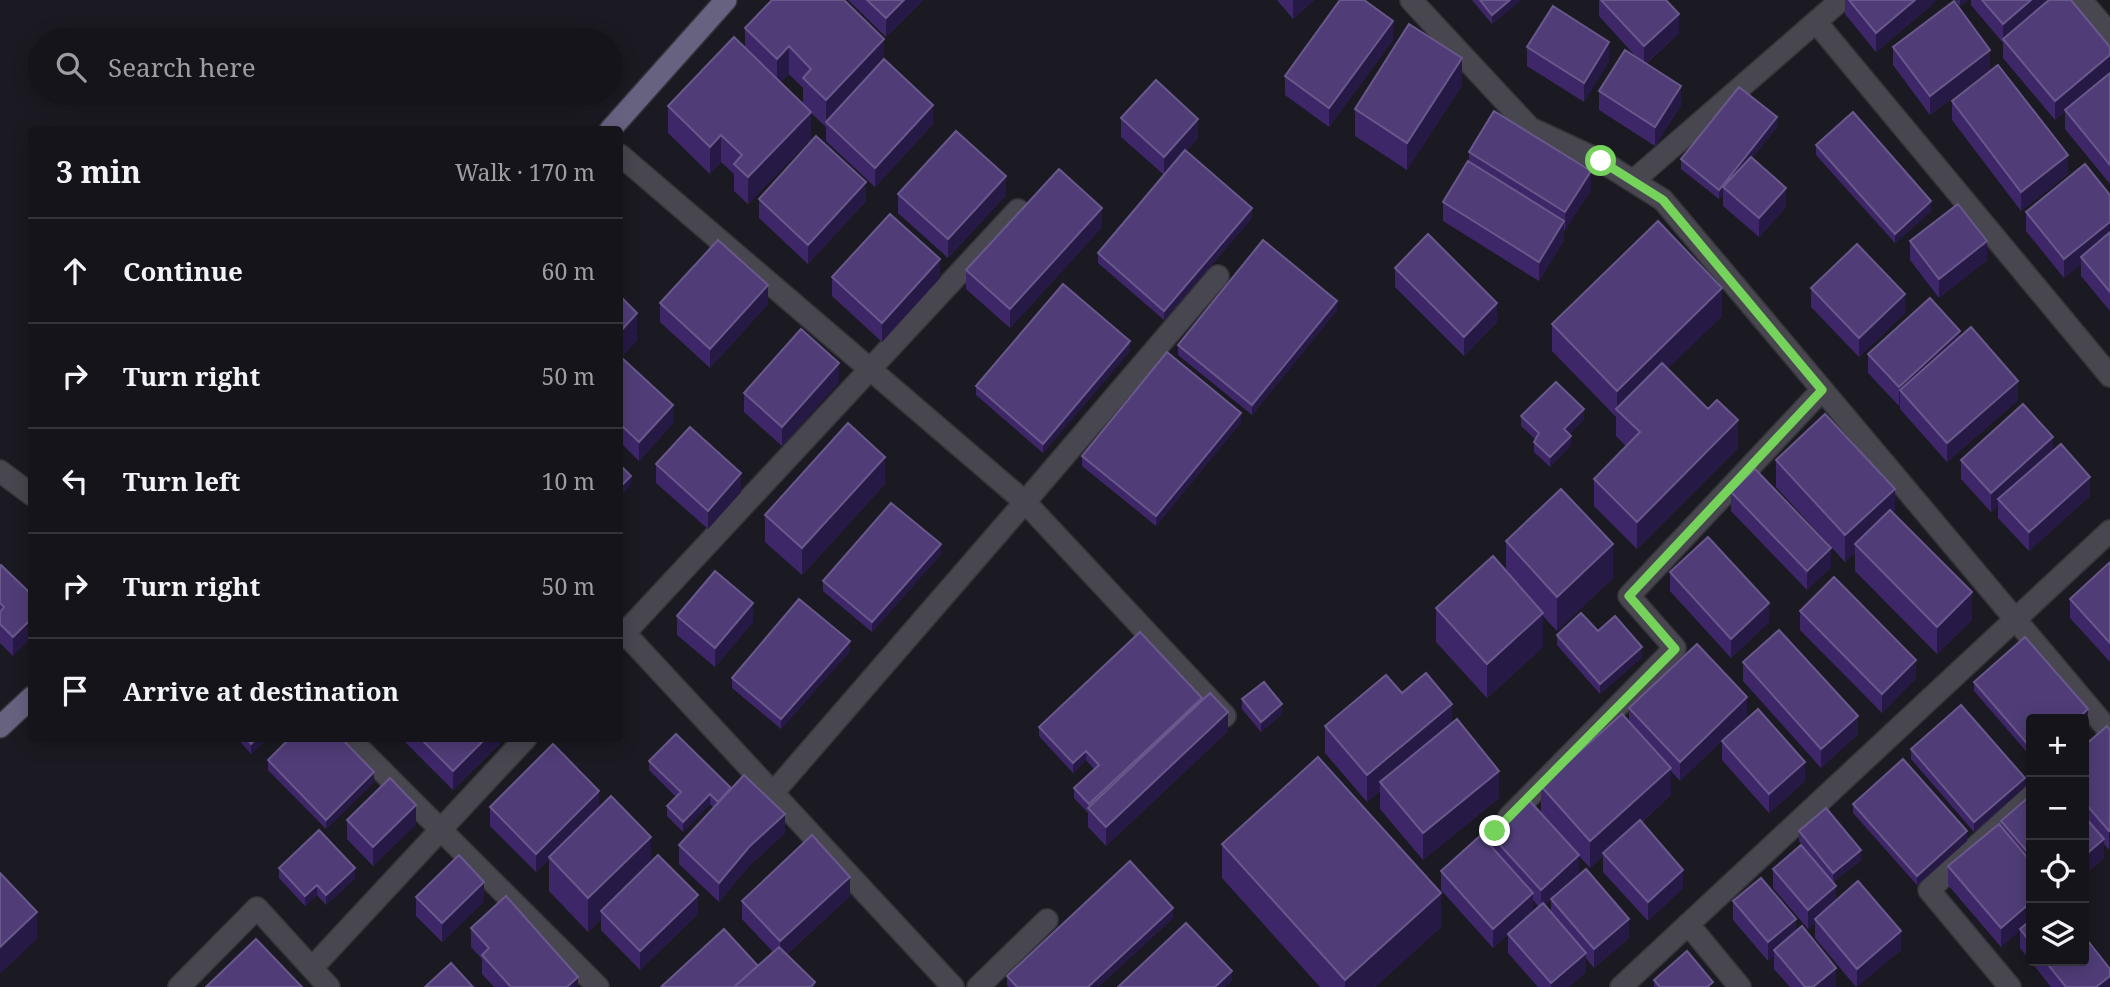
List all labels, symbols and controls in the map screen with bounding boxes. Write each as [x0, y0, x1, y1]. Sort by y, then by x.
search box [28, 28, 623, 105]
icon: search [52, 48, 90, 86]
text: Search here [108, 49, 256, 85]
route start [1585, 145, 1616, 176]
text: 3 min [56, 151, 141, 192]
text: Walk · 170 m [455, 156, 595, 188]
icon: ahead [56, 252, 94, 290]
text: Continue [123, 253, 243, 289]
text: 60 m [542, 255, 595, 287]
icon: right [56, 357, 94, 395]
text: Turn right [123, 358, 260, 394]
text: 50 m [542, 360, 595, 392]
icon: left [56, 462, 94, 500]
text: Turn left [123, 463, 240, 499]
text: 10 m [542, 465, 595, 497]
icon: right [56, 567, 94, 605]
text: Turn right [123, 568, 260, 604]
text: 50 m [542, 570, 595, 602]
icon: arrive [56, 672, 94, 710]
text: Arrive at destination [123, 673, 399, 709]
map controls [2026, 714, 2089, 966]
button: + [2026, 714, 2089, 777]
button: − [2026, 777, 2089, 840]
route end [1479, 815, 1510, 846]
button: locate [2026, 840, 2089, 903]
button: layers [2026, 903, 2089, 966]

